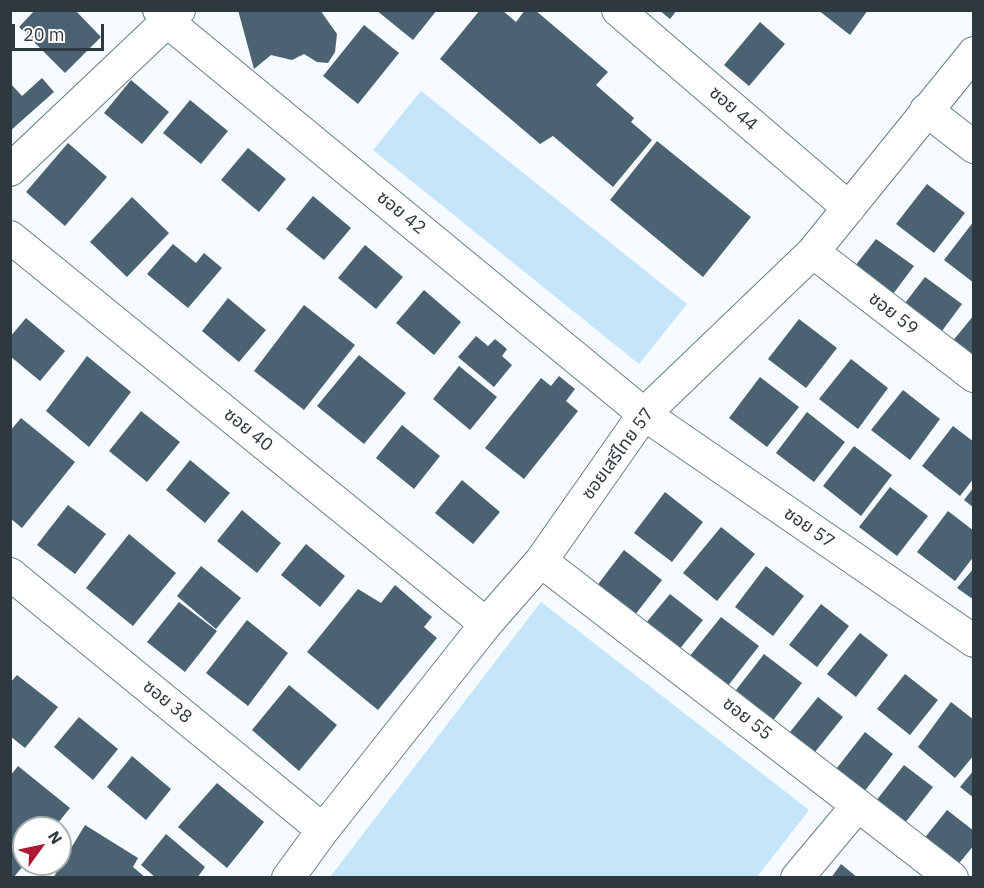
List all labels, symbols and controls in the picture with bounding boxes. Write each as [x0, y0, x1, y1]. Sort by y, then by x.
scale bar [15, 12, 106, 50]
text: 20 m [23, 23, 65, 46]
street label: ซอย 44 [704, 82, 762, 136]
street label: ซอย 42 [372, 187, 430, 239]
street label: ซอย 59 [864, 288, 922, 340]
street label: ซอย 40 [219, 404, 277, 456]
street label: ซอยเสรีไทย 57 [577, 404, 659, 504]
street label: ซอย 57 [780, 503, 838, 553]
street label: ซอย 38 [138, 676, 196, 728]
street label: ซอย 55 [718, 693, 776, 745]
north arrow [12, 816, 72, 876]
text: N [44, 827, 67, 848]

